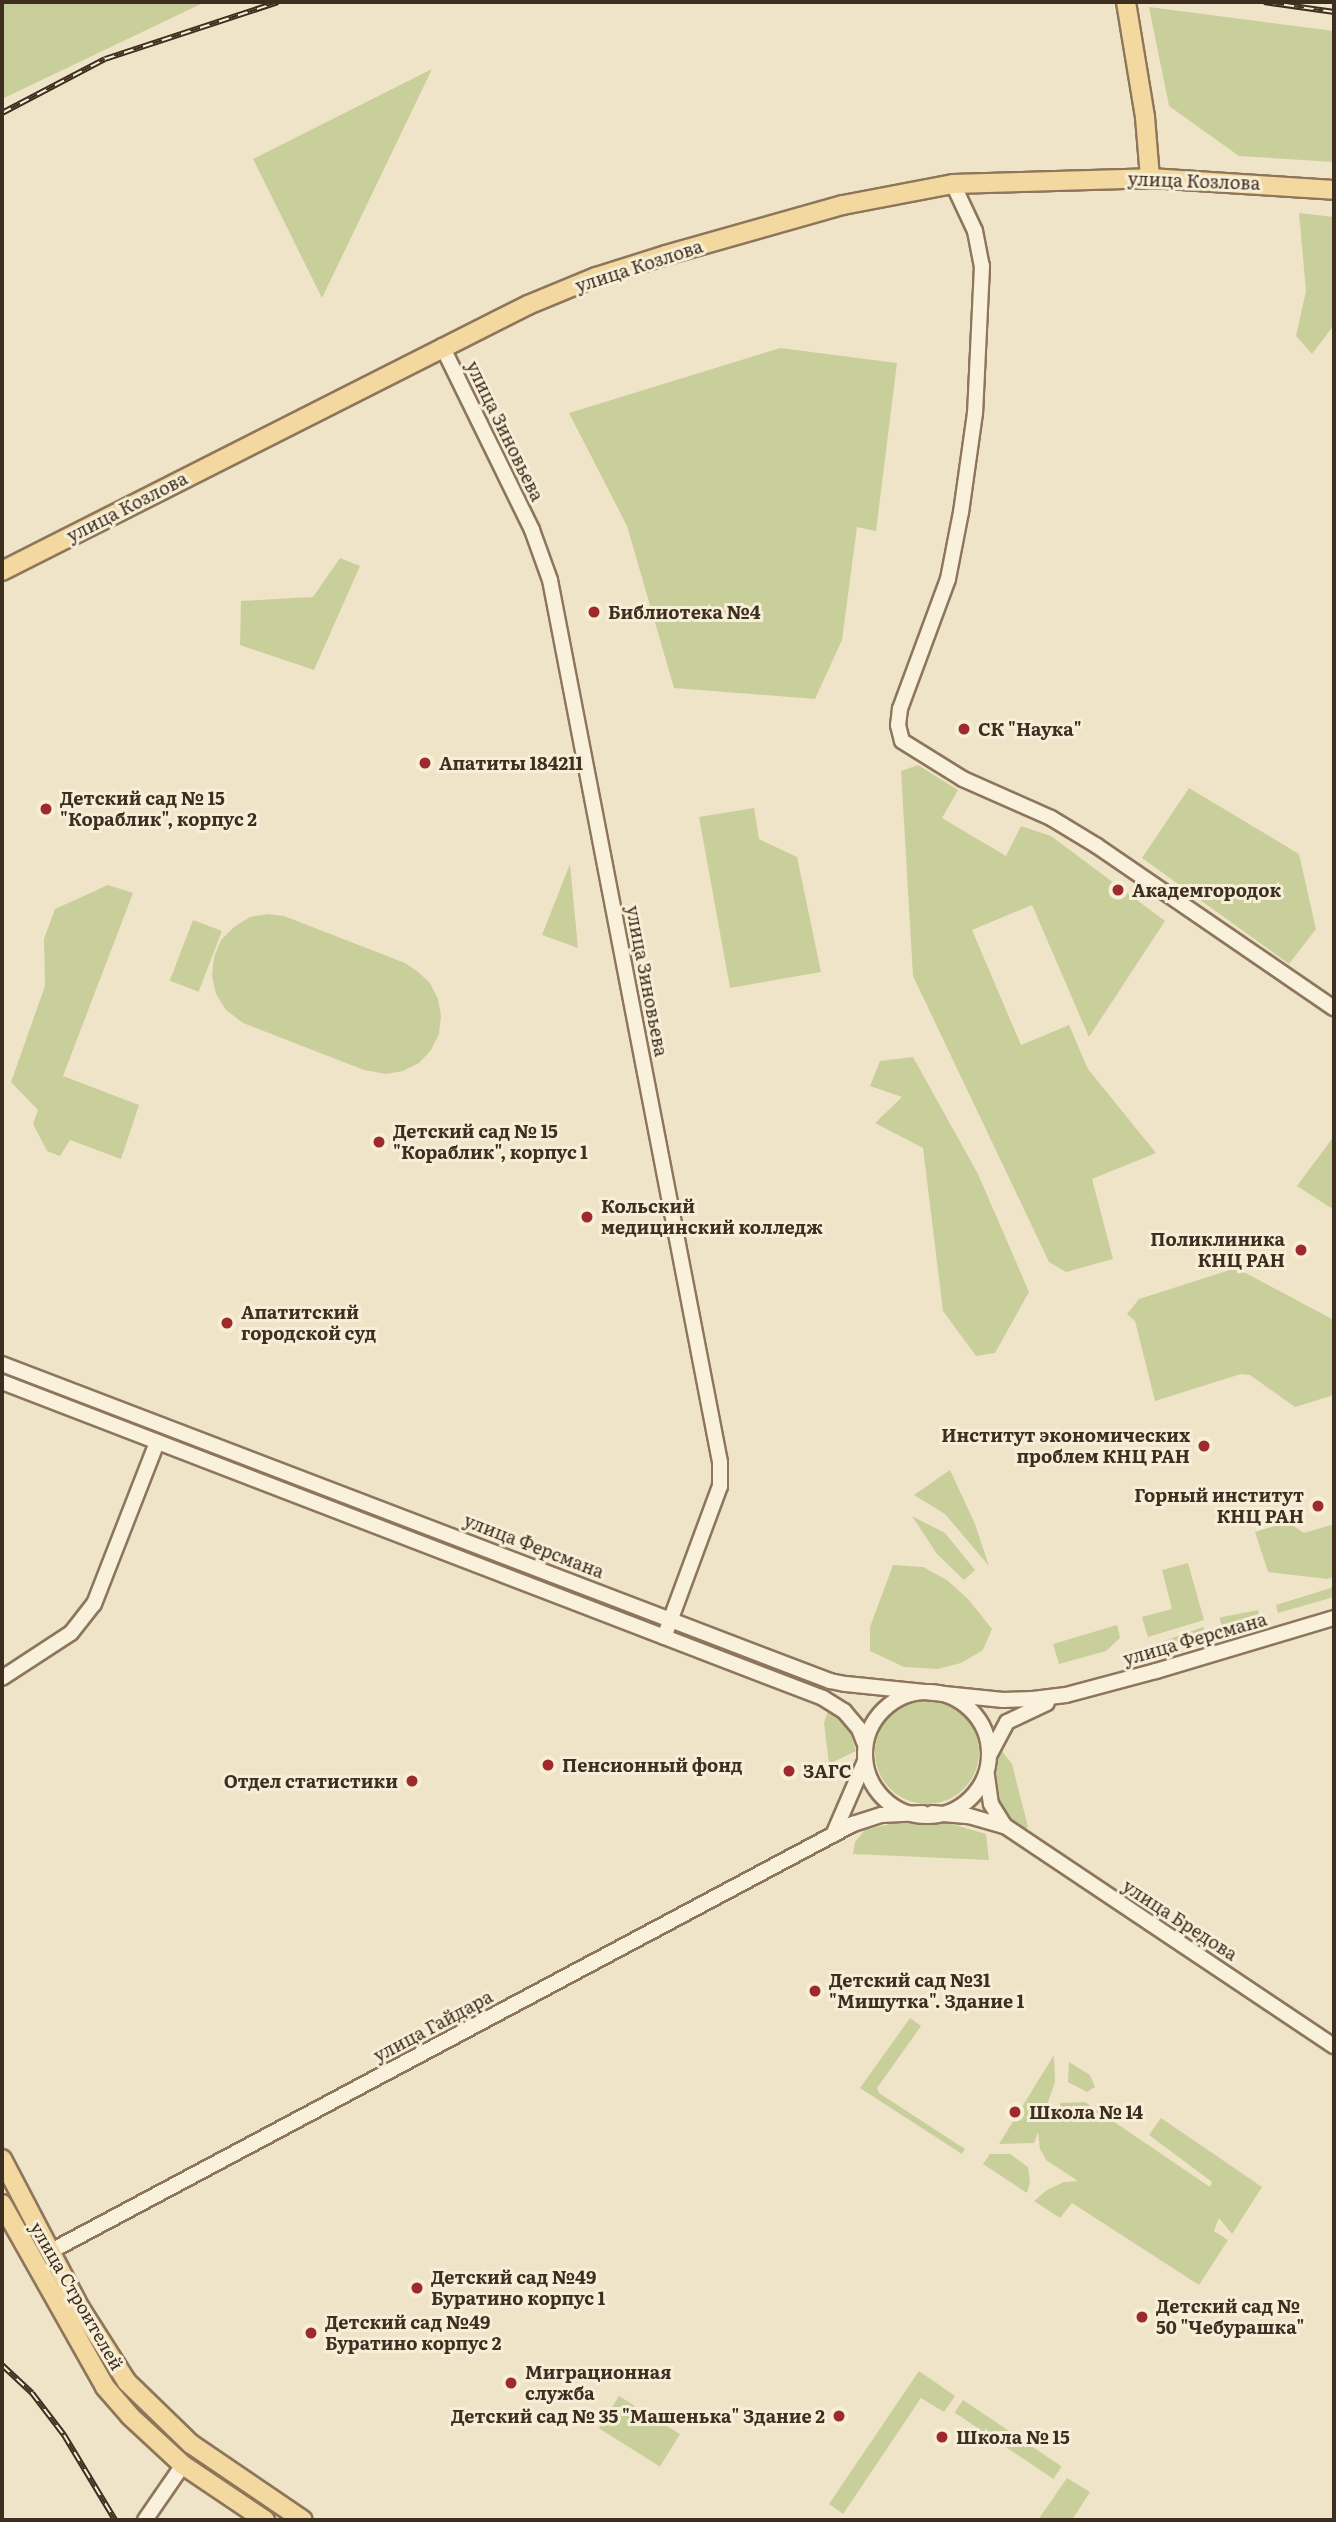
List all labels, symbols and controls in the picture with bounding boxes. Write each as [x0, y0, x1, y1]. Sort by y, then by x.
street label: улица Козлова [1127, 168, 1261, 194]
street label: улица Козлова [573, 235, 705, 297]
street label: улица Зиновьева [462, 357, 548, 505]
street label: улица Козлова [63, 467, 191, 547]
place label: Библиотека №4 [608, 601, 761, 623]
marker: Библиотека №4 [586, 604, 602, 620]
place label: СК "Наука" [978, 718, 1082, 740]
marker: СК "Наука" [956, 721, 972, 737]
place label: Апатиты 184211 [439, 752, 583, 774]
marker: Апатиты 184211 [417, 755, 433, 771]
place label: Детский сад № 15 "Кораблик", корпус 2 [60, 788, 257, 830]
marker: Детский сад № 15 "Кораблик", корпус 2 [38, 801, 54, 817]
place label: Академгородок [1132, 879, 1281, 901]
marker: Академгородок [1110, 882, 1126, 898]
street label: улица Зиновьева [622, 904, 672, 1058]
place label: Детский сад № 15 "Кораблик", корпус 1 [393, 1121, 588, 1164]
marker: Детский сад № 15 "Кораблик", корпус 1 [371, 1134, 387, 1150]
place label: Кольский медицинский колледж [601, 1196, 823, 1238]
marker: Кольский медицинский колледж [579, 1209, 595, 1225]
place label: Поликлиника КНЦ РАН [1150, 1229, 1285, 1272]
marker: Поликлиника КНЦ РАН [1291, 1240, 1311, 1260]
place label: Апатитский городской суд [241, 1302, 376, 1344]
marker: Апатитский городской суд [219, 1315, 235, 1331]
place label: Институт экономических проблем КНЦ РАН [941, 1425, 1190, 1468]
marker: Институт экономических проблем КНЦ РАН [1196, 1438, 1212, 1454]
place label: Горный институт КНЦ РАН [1134, 1485, 1304, 1528]
marker: Горный институт КНЦ РАН [1310, 1498, 1326, 1514]
street label: улица Ферсмана [461, 1509, 607, 1583]
street label: улица Ферсмана [1121, 1608, 1269, 1670]
place label: Пенсионный фонд [562, 1754, 742, 1776]
marker: Пенсионный фонд [540, 1757, 556, 1773]
place label: ЗАГС [803, 1760, 851, 1782]
marker: ЗАГС [781, 1763, 797, 1779]
place label: Отдел статистики [224, 1770, 398, 1792]
marker: Отдел статистики [404, 1773, 420, 1789]
street label: улица Бредова [1119, 1875, 1241, 1965]
place label: Детский сад №31 "Мишутка". Здание 1 [829, 1970, 1024, 2012]
marker: Детский сад №31 "Мишутка". Здание 1 [807, 1983, 823, 1999]
street label: улица Гайдара [370, 1986, 496, 2066]
place label: Школа № 14 [1029, 2101, 1143, 2123]
marker: Школа № 14 [1007, 2104, 1023, 2120]
street label: улица Строителей [26, 2218, 128, 2374]
place label: Детский сад №49 Буратино корпус 1 [431, 2267, 605, 2310]
marker: Детский сад №49 Буратино корпус 1 [409, 2280, 425, 2296]
place label: Детский сад № 50 "Чебурашка" [1156, 2296, 1305, 2338]
marker: Детский сад № 50 "Чебурашка" [1134, 2309, 1150, 2325]
place label: Детский сад №49 Буратино корпус 2 [325, 2312, 501, 2354]
marker: Детский сад №49 Буратино корпус 2 [303, 2325, 319, 2341]
place label: Миграционная служба [525, 2362, 672, 2404]
marker: Миграционная служба [503, 2375, 519, 2391]
place label: Детский сад № 35 "Машенька" Здание 2 [451, 2405, 825, 2427]
marker: Детский сад № 35 "Машенька" Здание 2 [831, 2408, 847, 2424]
place label: Школа № 15 [956, 2426, 1070, 2448]
marker: Школа № 15 [934, 2429, 950, 2445]

